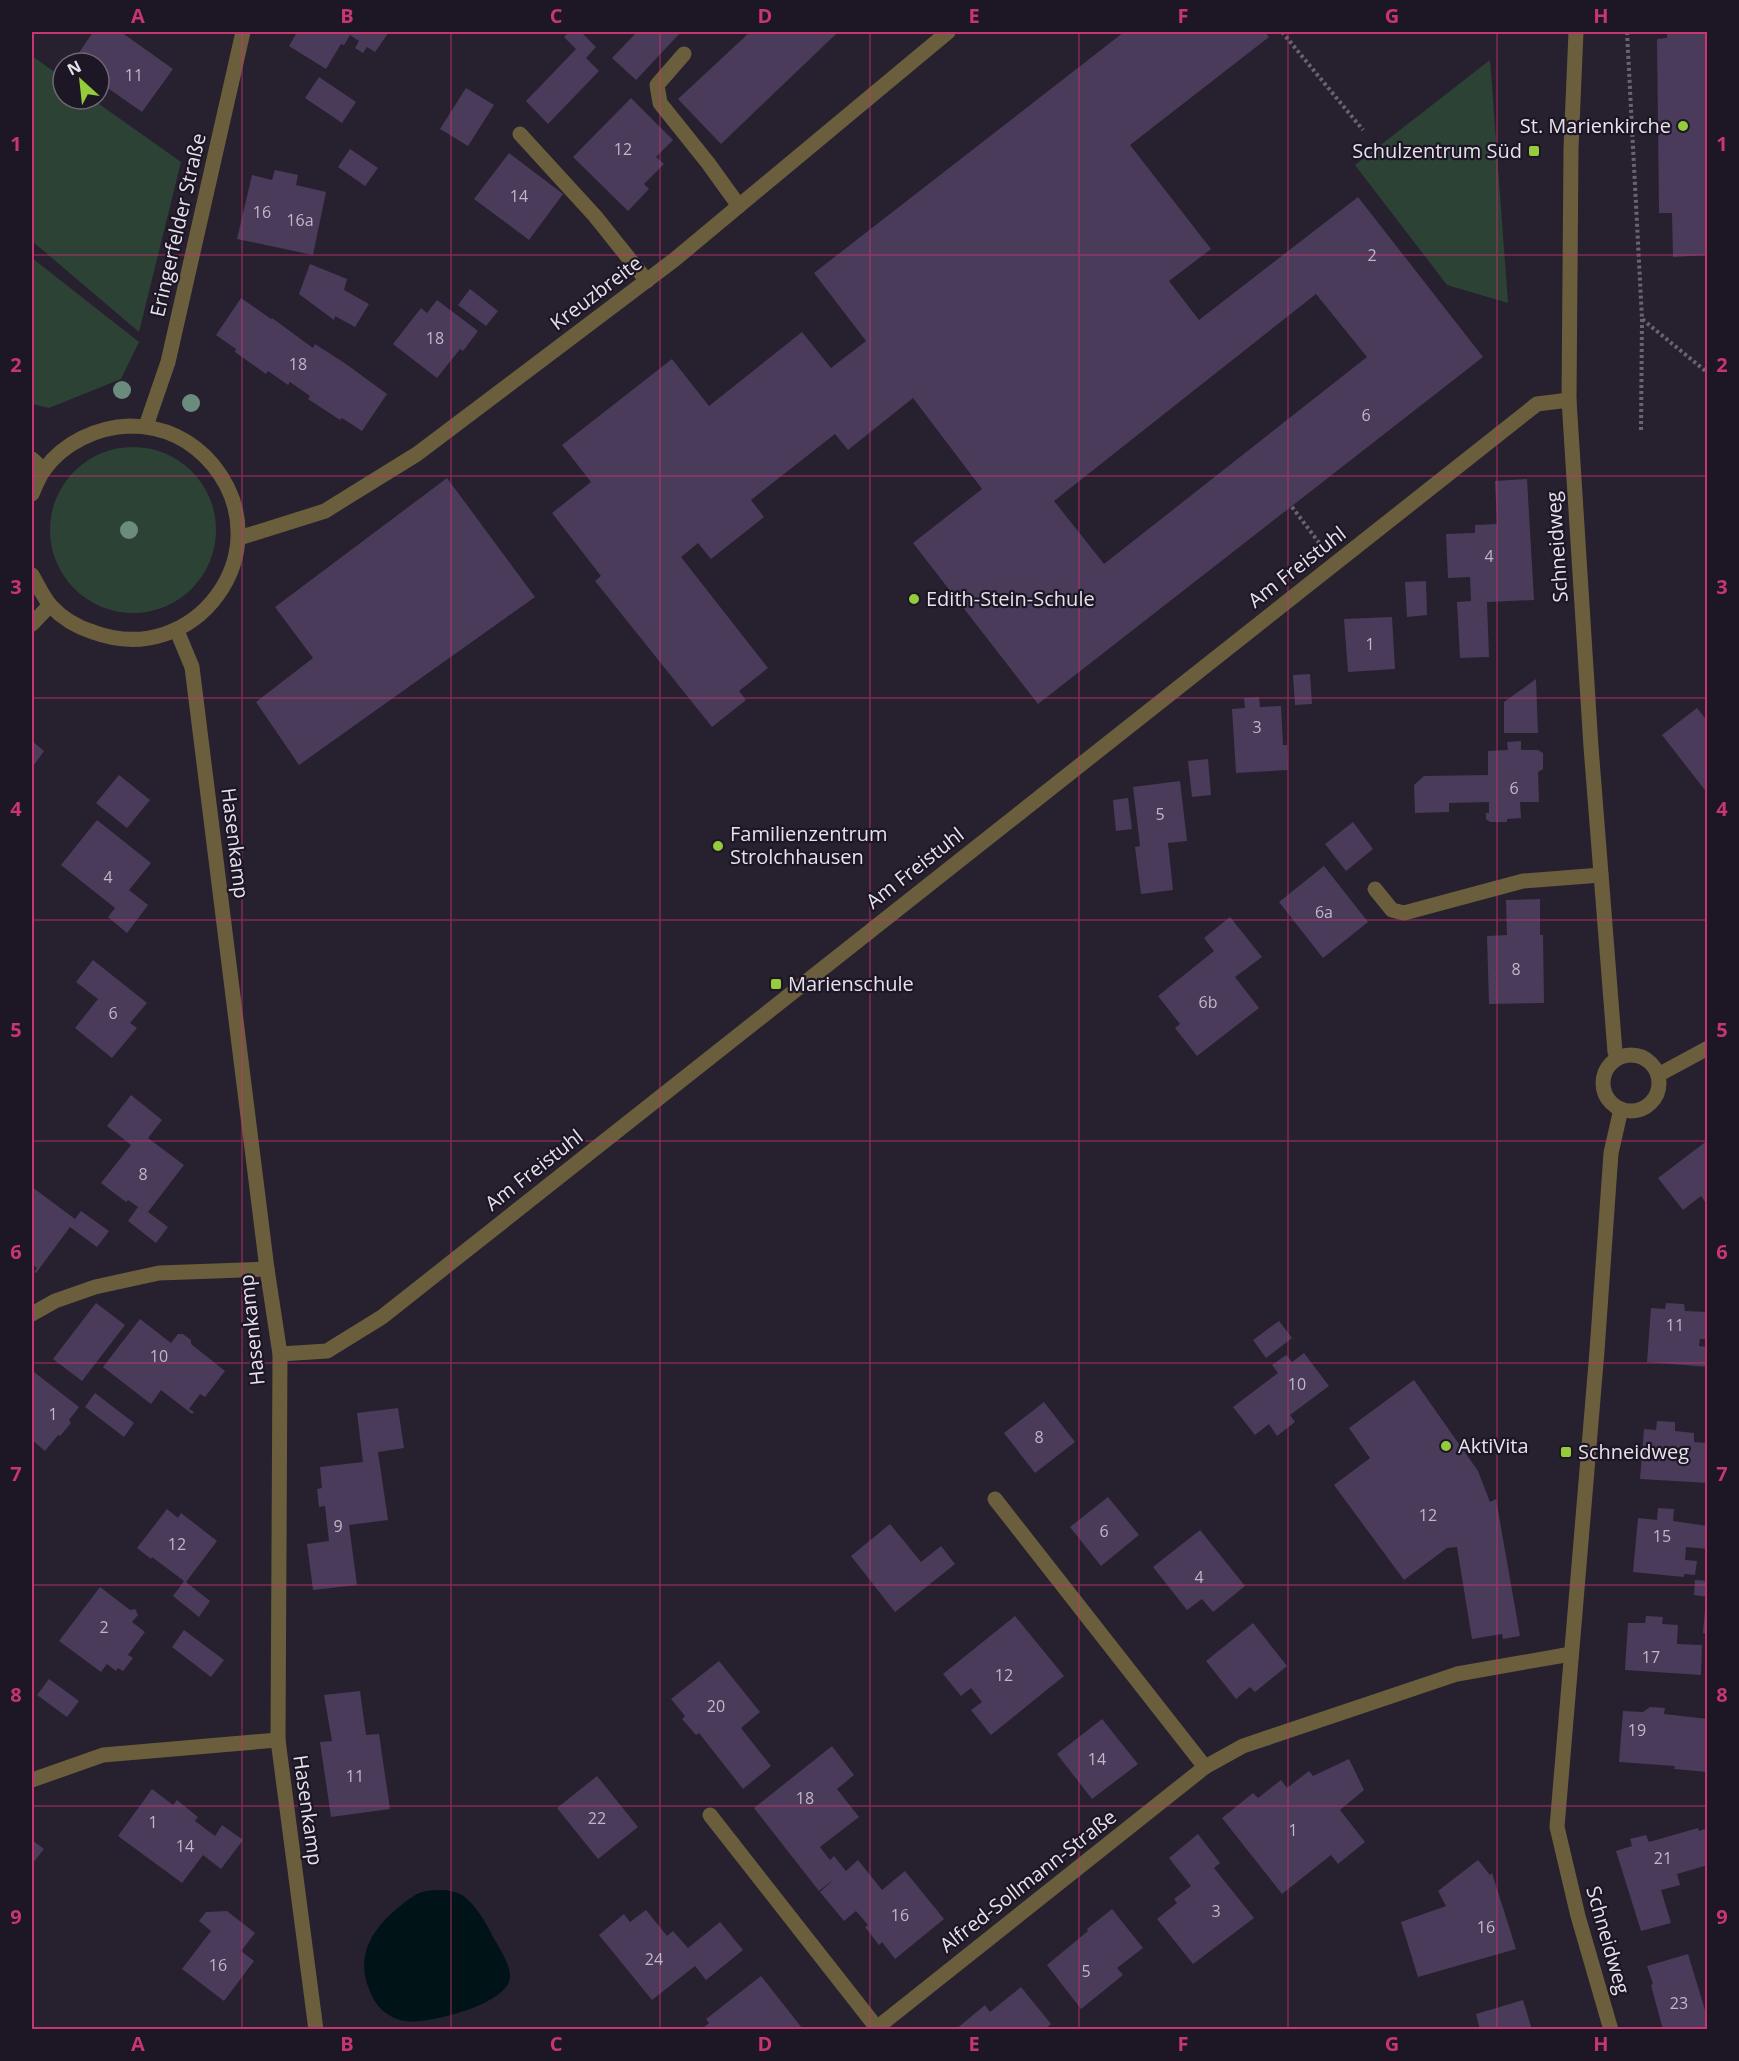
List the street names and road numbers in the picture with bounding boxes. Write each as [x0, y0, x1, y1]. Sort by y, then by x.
street label: Eringerfelder Straße [143, 130, 212, 319]
street label: Kreuzbreite [544, 249, 647, 336]
street label: Schneidweg [1539, 491, 1574, 603]
street label: Am Freistuhl [1242, 520, 1351, 613]
street label: Hasenkamp [215, 786, 256, 900]
street label: Am Freistuhl [860, 821, 969, 914]
street label: Am Freistuhl [479, 1123, 588, 1216]
street label: Hasenkamp [232, 1273, 271, 1387]
street label: Hasenkamp [287, 1753, 330, 1867]
street label: Alfred-Sollmann-Straße [934, 1803, 1122, 1958]
street label: Schneidweg [1580, 1883, 1637, 1997]

